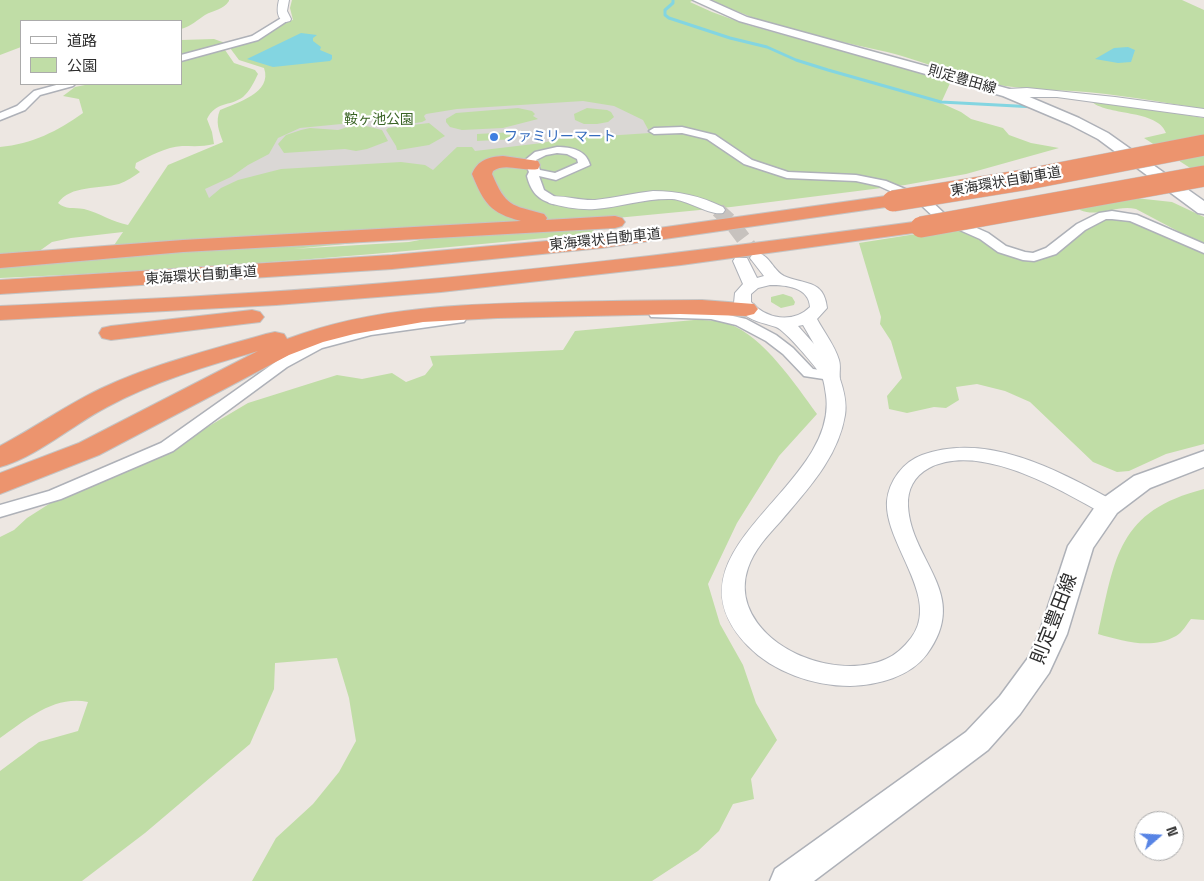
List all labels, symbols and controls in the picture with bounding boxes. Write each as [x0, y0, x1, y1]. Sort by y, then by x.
legend [20, 20, 182, 85]
text: 道路 [67, 31, 97, 50]
text: 公園 [67, 56, 97, 75]
street label: 則定豊田線 [926, 62, 998, 98]
park label: 鞍ヶ池公園 [344, 112, 414, 128]
place label: ファミリーマート [504, 129, 616, 145]
marker: ファミリーマート [488, 131, 500, 143]
street label: 東海環状自動車道 [949, 164, 1063, 200]
street label: 東海環状自動車道 [548, 226, 662, 254]
street label: 東海環状自動車道 [145, 264, 257, 288]
street label: 則定豊田線 [1027, 571, 1083, 667]
north arrow [1134, 811, 1184, 861]
text: N [1162, 824, 1182, 839]

